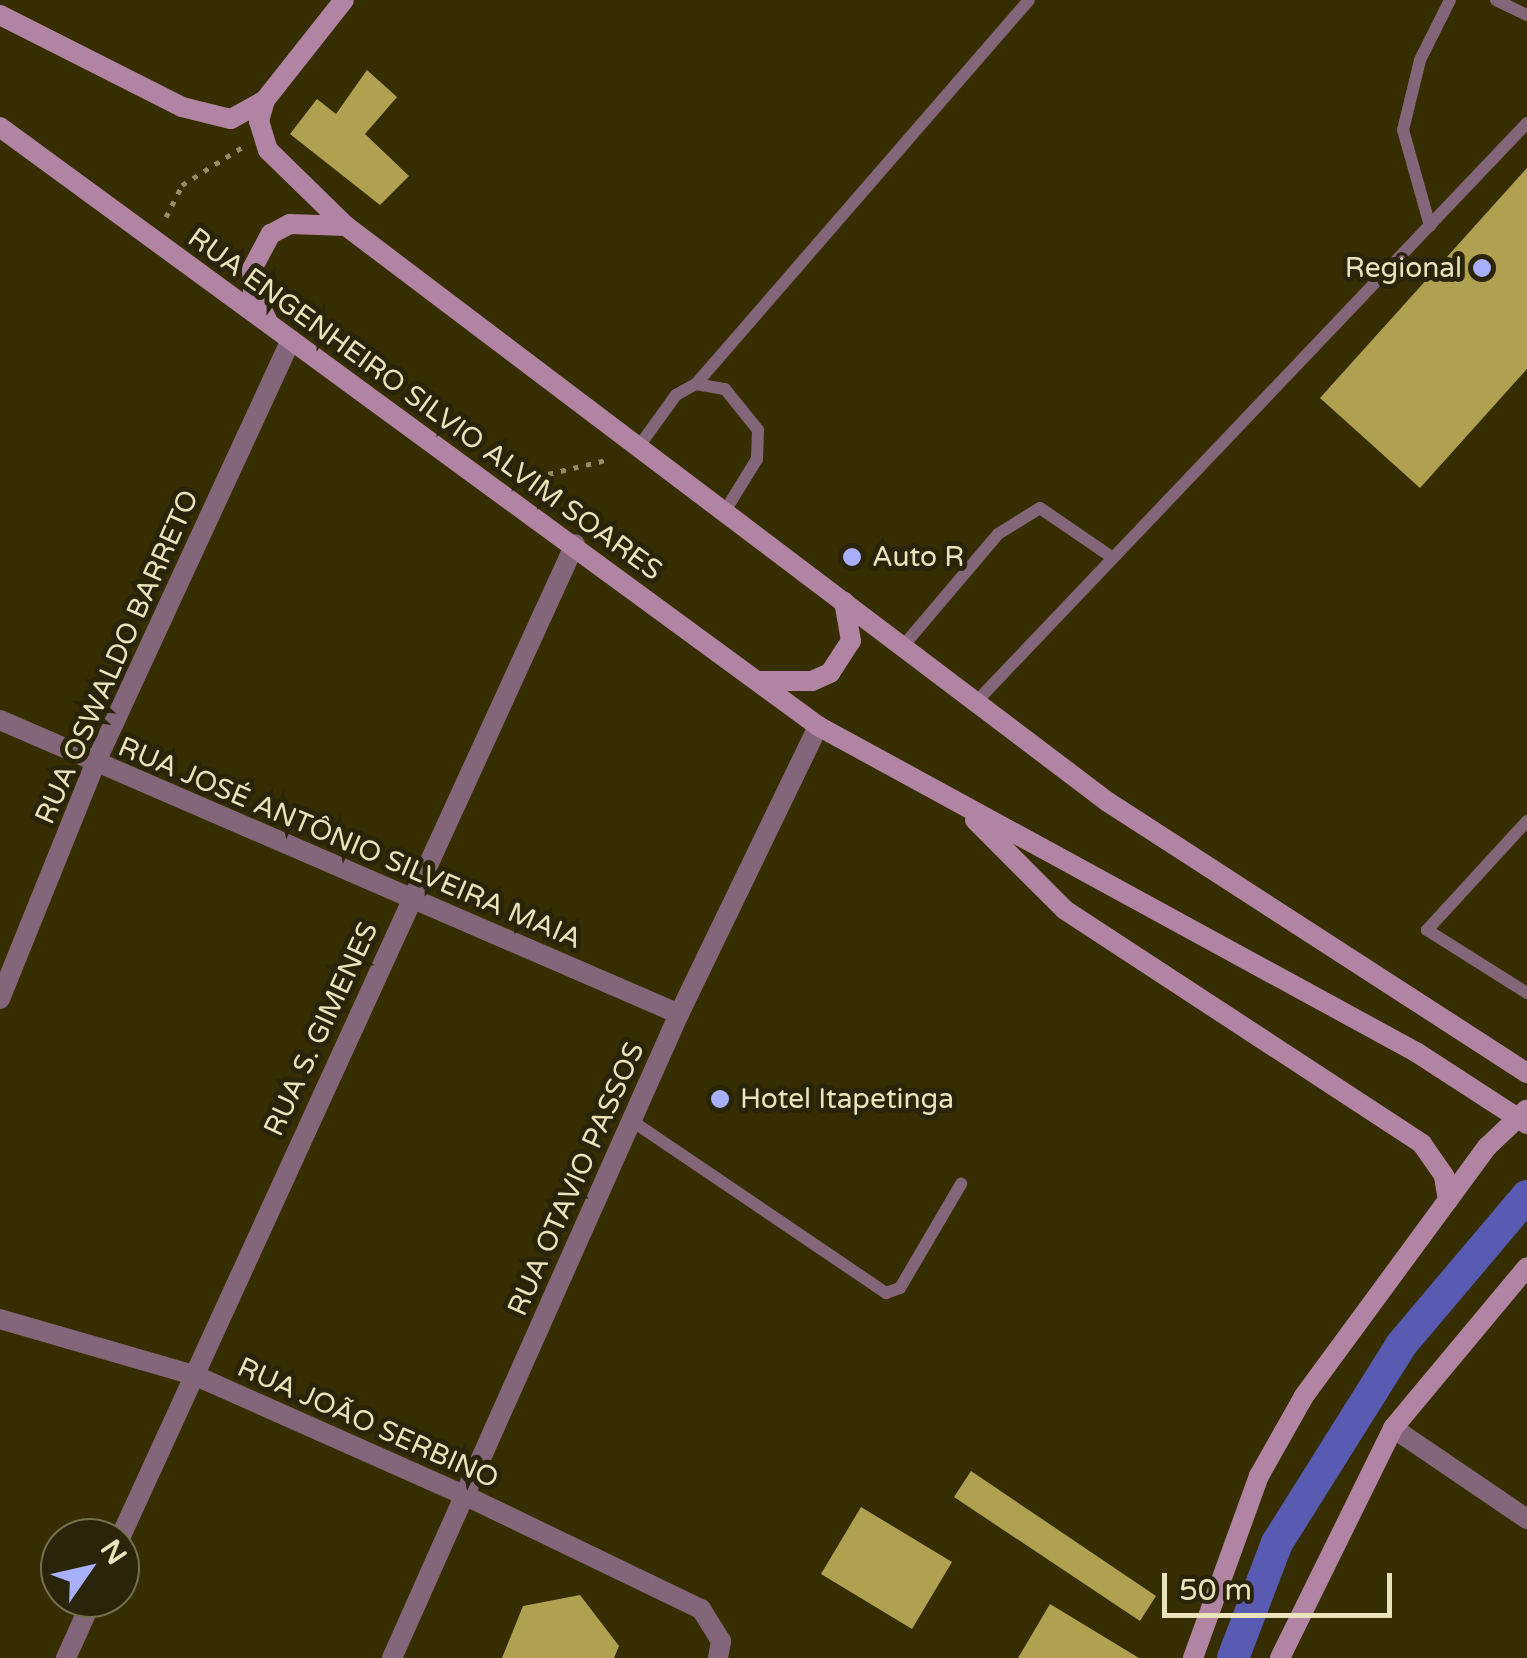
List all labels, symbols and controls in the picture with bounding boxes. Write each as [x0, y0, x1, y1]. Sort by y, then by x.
street label: RUA ENGENHEIRO SILVIO ALVIM SOARES [181, 221, 669, 587]
place label: Regional [1345, 251, 1462, 285]
marker: Regional [1471, 257, 1493, 279]
street label: RUA OSWALDO BARRETO [28, 485, 206, 829]
place label: Auto R [872, 540, 964, 574]
marker: Auto R [841, 546, 863, 568]
street label: RUA JOSÉ ANTÔNIO SILVEIRA MAIA [113, 730, 587, 956]
street label: RUA S. GIMENES [257, 917, 385, 1141]
street label: RUA OTAVIO PASSOS [500, 1037, 652, 1321]
place label: Hotel Itapetinga [740, 1082, 954, 1116]
marker: Hotel Itapetinga [709, 1088, 731, 1110]
street label: RUA JOÃO SERBINO [232, 1350, 504, 1496]
north arrow [40, 1518, 140, 1618]
text: N [93, 1534, 134, 1571]
scale bar [1167, 1553, 1397, 1615]
text: 50 m [1179, 1572, 1252, 1609]

